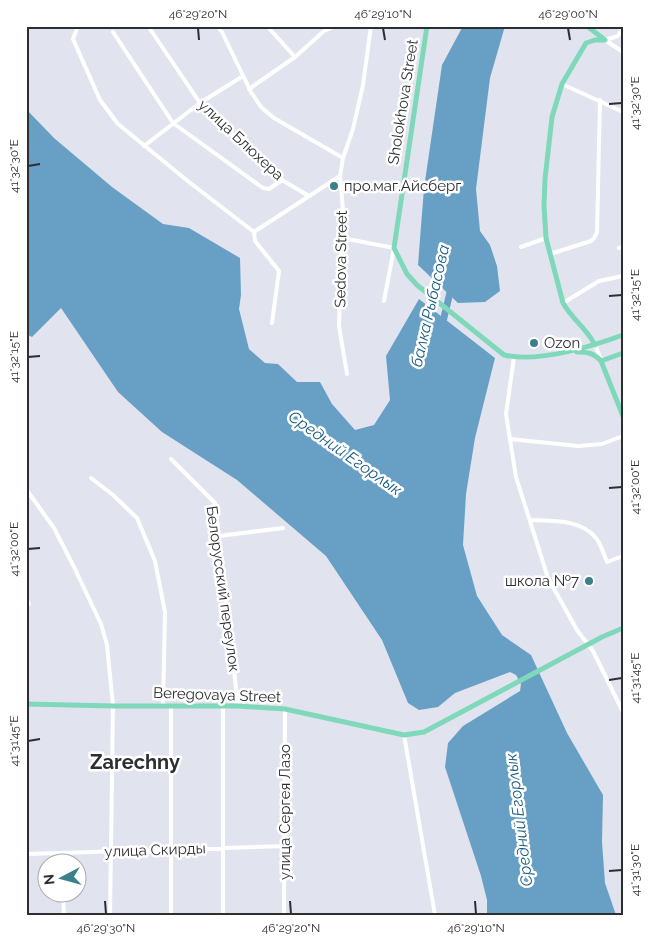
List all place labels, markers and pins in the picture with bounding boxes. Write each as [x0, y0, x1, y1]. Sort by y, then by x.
place label: про.маг.Айсберг [344, 177, 461, 195]
marker: про.маг.Айсберг [328, 180, 340, 192]
place label: Ozon [544, 334, 580, 352]
marker: Ozon [528, 337, 540, 349]
place label: школа №7 [505, 572, 579, 590]
marker: школа №7 [583, 575, 595, 587]

